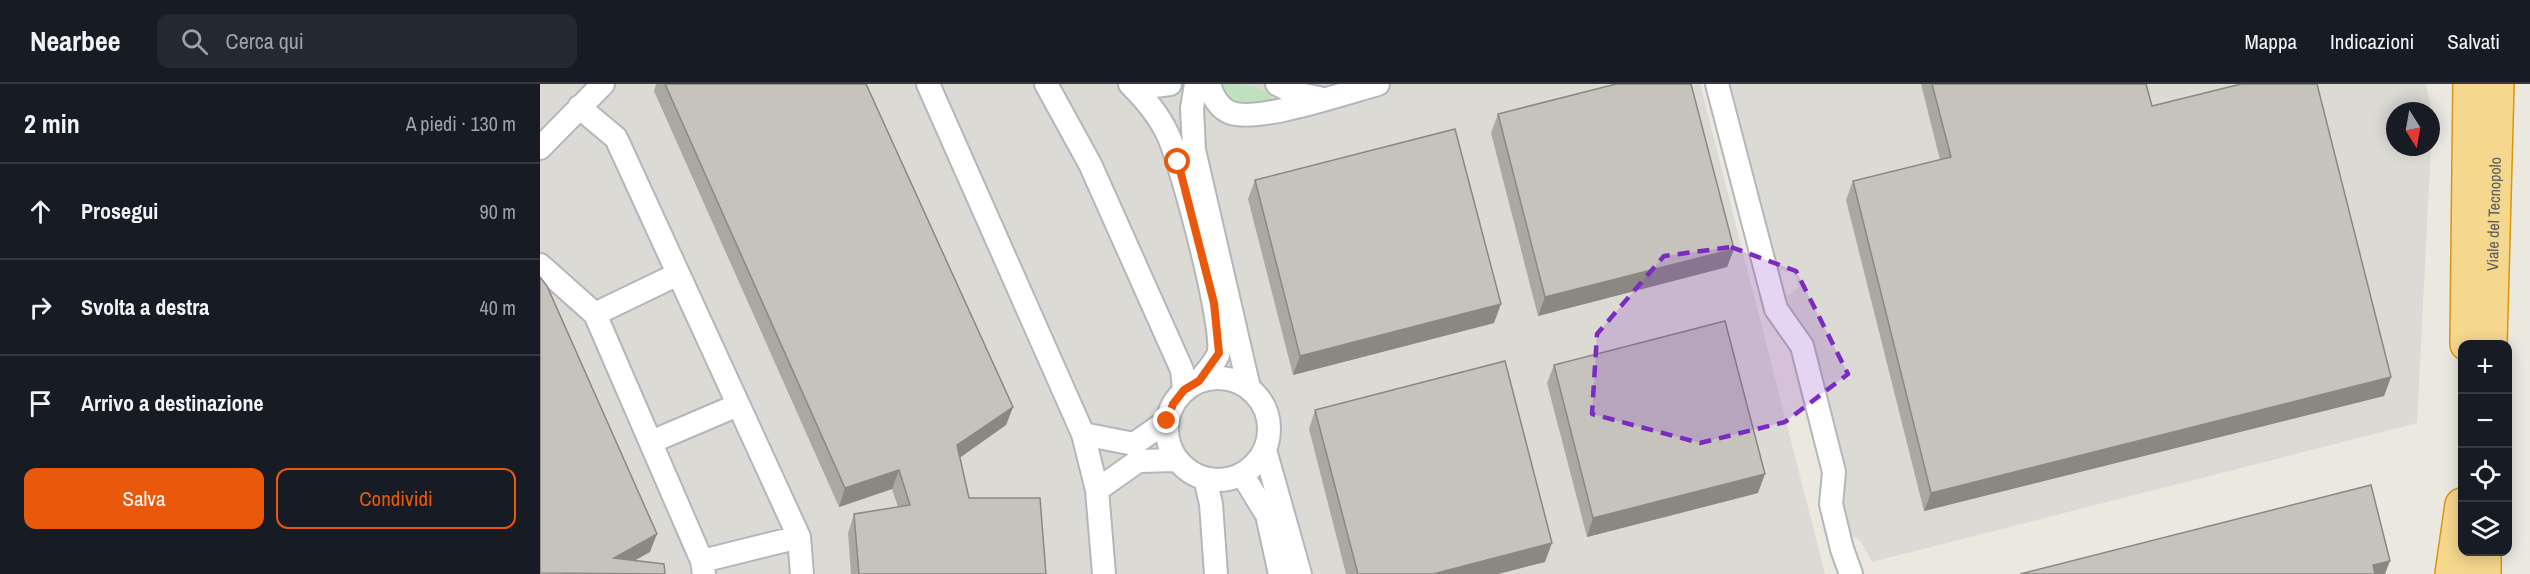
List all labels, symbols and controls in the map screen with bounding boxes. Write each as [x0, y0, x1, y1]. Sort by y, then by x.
search box [157, 14, 577, 68]
text: Nearbee [30, 22, 121, 60]
icon: search [178, 25, 211, 58]
text: Cerca qui [226, 26, 304, 56]
text: Mappa [2244, 27, 2297, 56]
text: Indicazioni [2330, 27, 2414, 56]
text: Salvati [2447, 27, 2500, 56]
north arrow [2386, 102, 2440, 156]
text: 2 min [24, 106, 80, 141]
text: A piedi · 130 m [406, 110, 516, 137]
route start [1164, 148, 1190, 174]
street label: Viale del Tecnopolo [2481, 157, 2506, 271]
icon: ahead [24, 195, 57, 228]
text: Prosegui [81, 196, 158, 226]
text: 90 m [480, 198, 516, 225]
icon: right [24, 291, 57, 324]
text: Svolta a destra [81, 292, 209, 322]
text: 40 m [480, 294, 516, 321]
map controls [2458, 340, 2512, 556]
button: + [2458, 340, 2512, 394]
icon: arrive [24, 387, 57, 420]
text: Arrivo a destinazione [81, 388, 263, 418]
button: − [2458, 394, 2512, 448]
route end [1153, 407, 1179, 433]
button: locate [2458, 448, 2512, 502]
button: Salva [24, 468, 264, 529]
button: Condividi [276, 468, 516, 529]
button: layers [2458, 502, 2512, 556]

